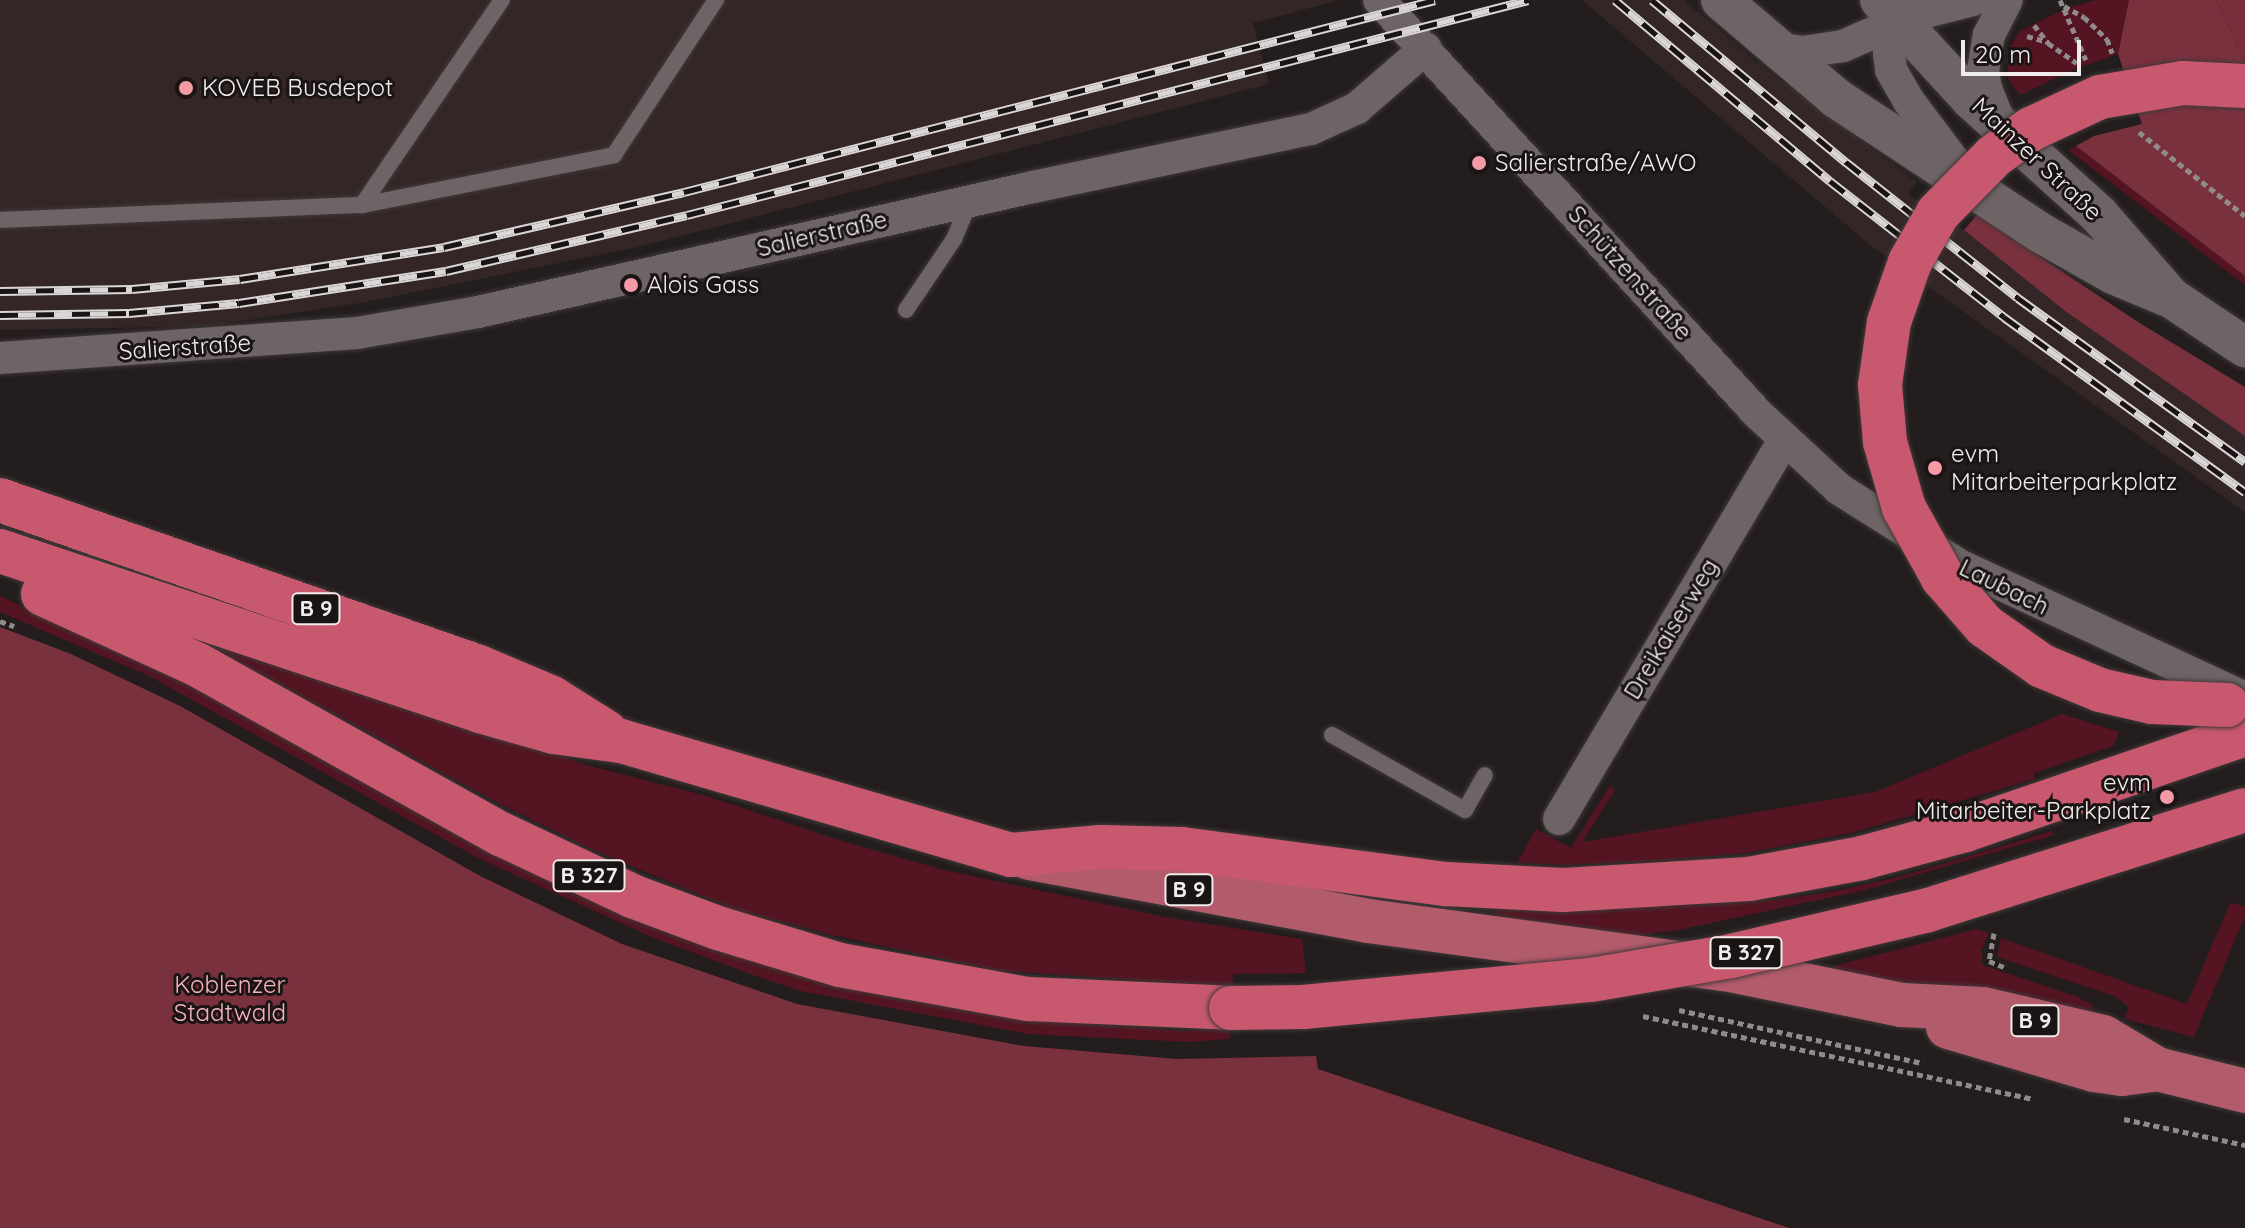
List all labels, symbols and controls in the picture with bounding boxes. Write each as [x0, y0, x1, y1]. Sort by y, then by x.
scale bar [1965, 24, 2085, 74]
text: 20 m [1975, 39, 2031, 69]
place label: KOVEB Busdepot [202, 74, 393, 102]
marker: KOVEB Busdepot [177, 79, 195, 97]
street label: Mainzer Straße [1966, 91, 2108, 227]
place label: Salierstraße/AWO [1495, 149, 1696, 177]
marker: Salierstraße/AWO [1470, 154, 1488, 172]
street label: Schützenstraße [1562, 200, 1698, 346]
street label: Salierstraße [754, 205, 890, 263]
place label: Alois Gass [647, 271, 759, 299]
marker: Alois Gass [622, 276, 640, 294]
street label: Salierstraße [118, 328, 252, 366]
place label: evm Mitarbeiterparkplatz [1951, 440, 2177, 496]
marker: evm Mitarbeiterparkplatz [1926, 459, 1944, 477]
street label: Laubach [1955, 553, 2053, 621]
street label: Dreikaiserweg [1618, 554, 1724, 704]
road number: B 9 [290, 591, 342, 627]
place label: evm Mitarbeiter-Parkplatz [1916, 769, 2151, 825]
marker: evm Mitarbeiter-Parkplatz [2158, 788, 2176, 806]
road number: B 327 [551, 858, 627, 894]
road number: B 9 [1163, 872, 1215, 908]
road number: B 327 [1708, 935, 1784, 971]
park label: Koblenzer Stadtwald [174, 971, 286, 1027]
road number: B 9 [2009, 1003, 2061, 1039]

